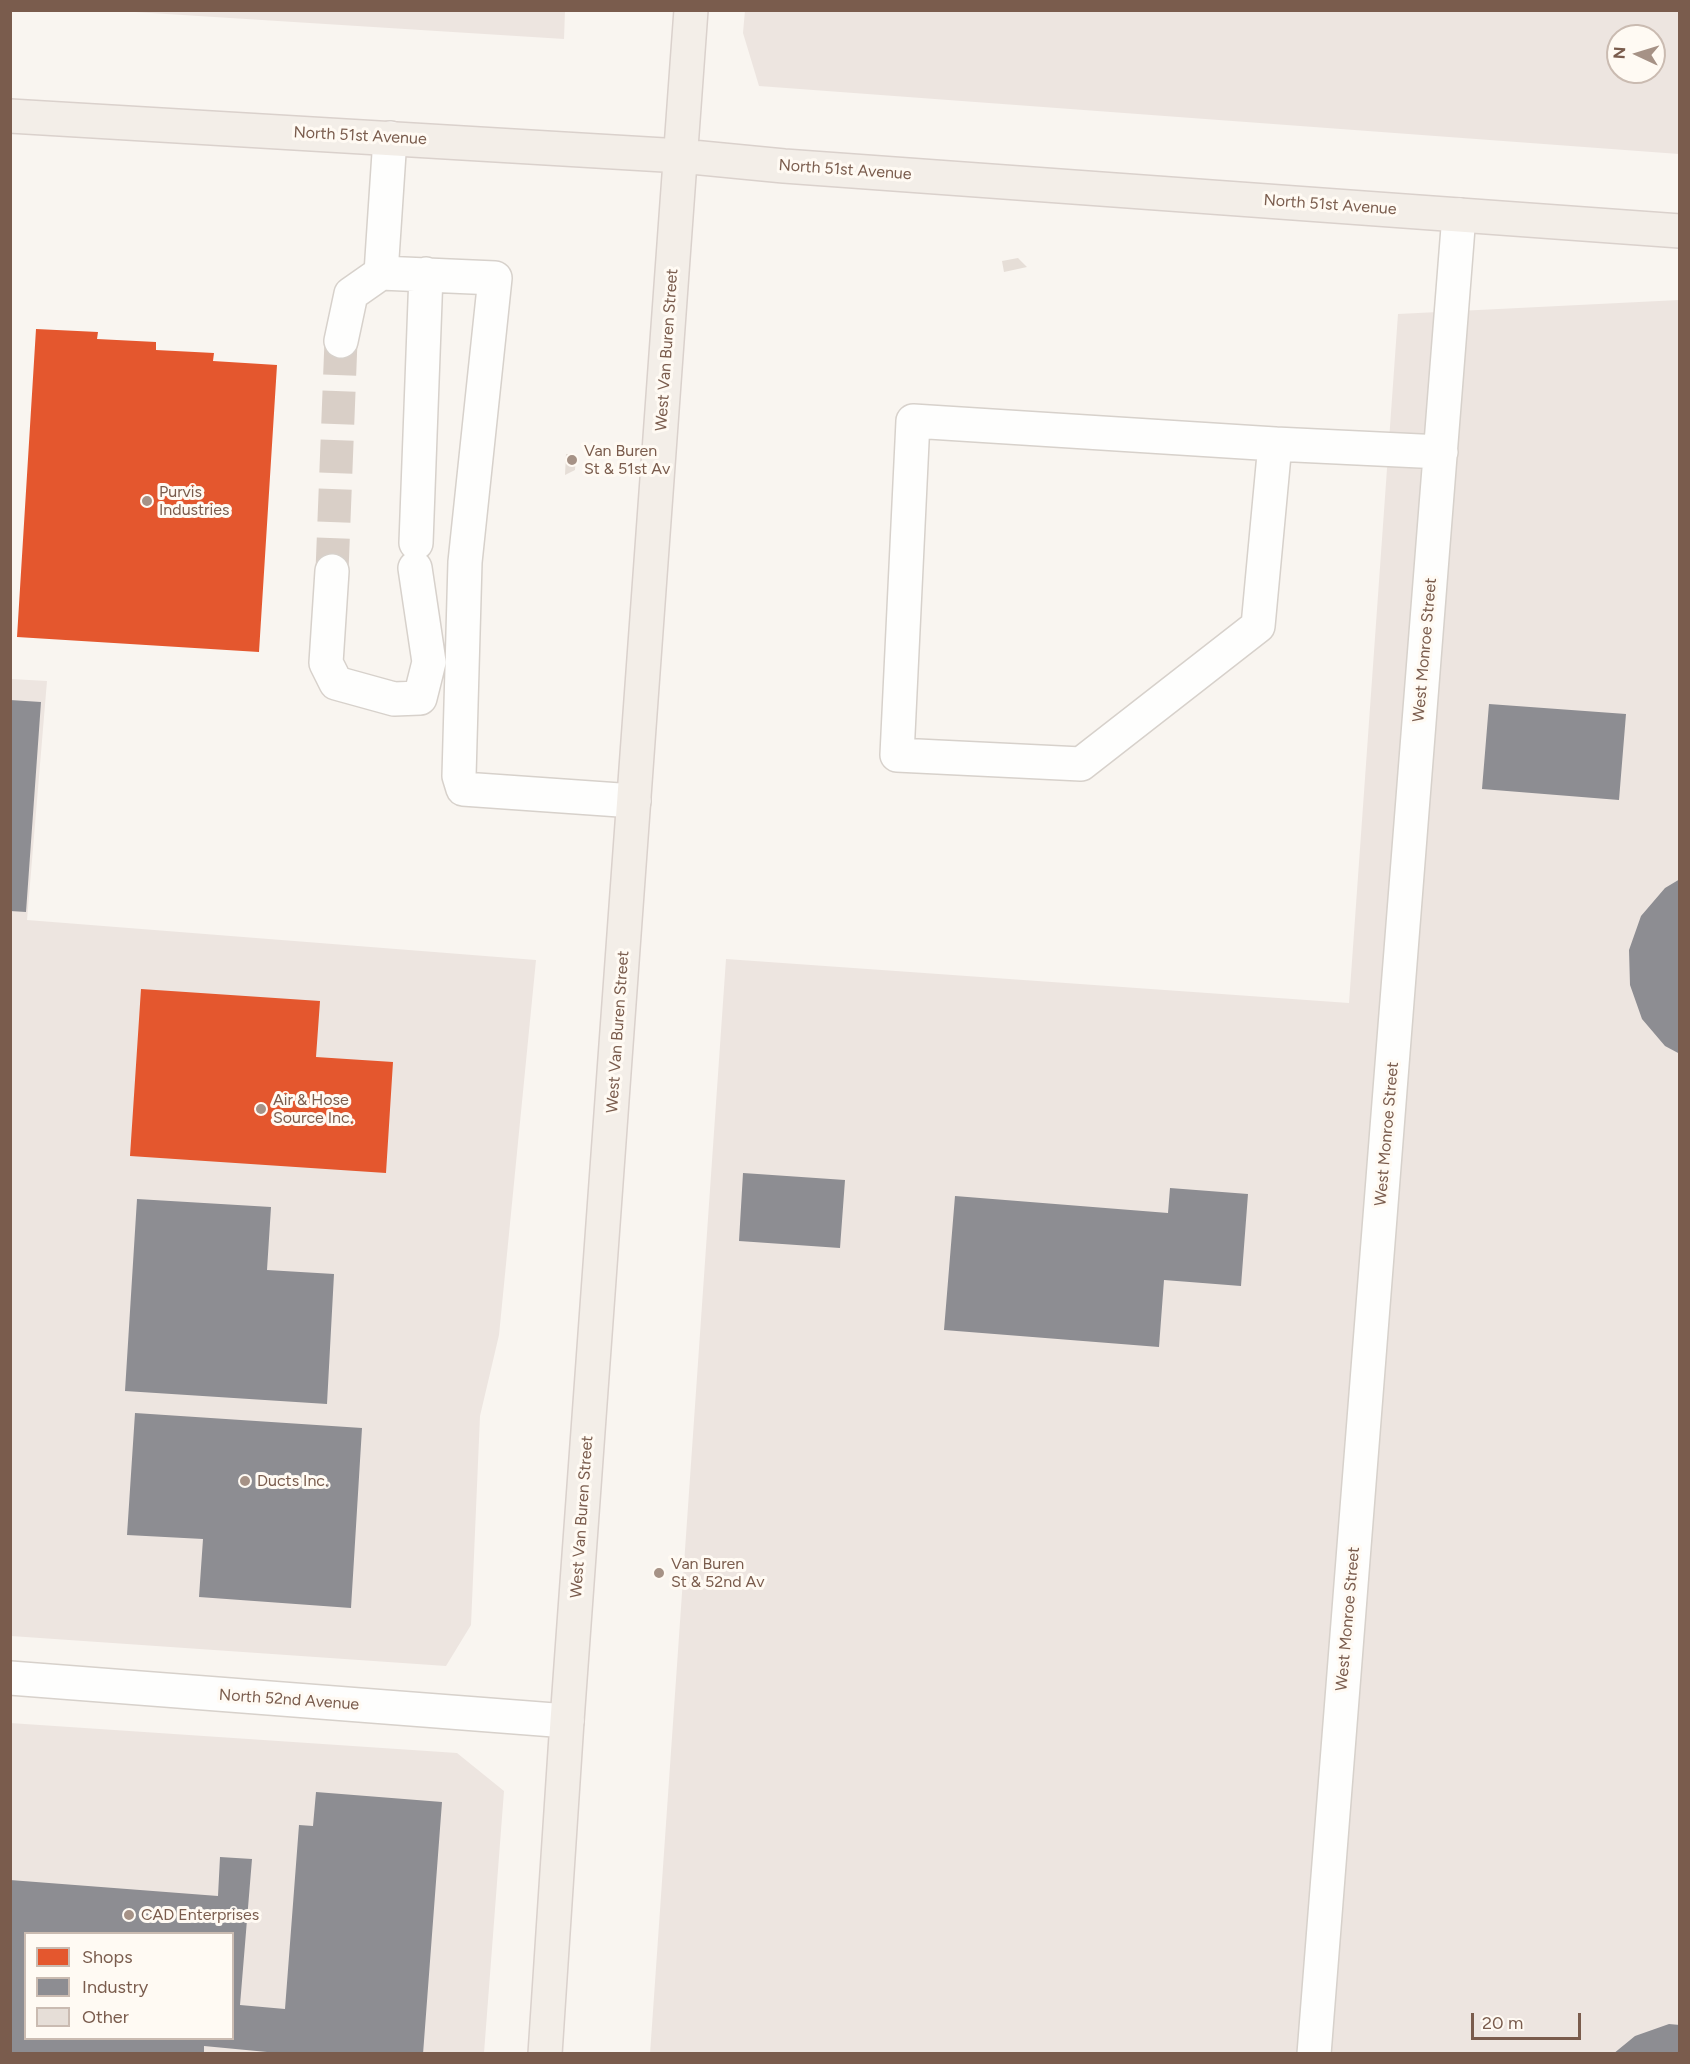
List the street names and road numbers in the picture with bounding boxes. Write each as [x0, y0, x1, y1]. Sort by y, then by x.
street label: North 51st Avenue [293, 123, 427, 149]
street label: North 51st Avenue [778, 156, 912, 184]
street label: North 51st Avenue [1263, 191, 1397, 219]
street label: West Van Buren Street [652, 268, 682, 432]
street label: West Monroe Street [1409, 577, 1441, 723]
street label: West Van Buren Street [603, 950, 633, 1114]
street label: West Monroe Street [1371, 1061, 1403, 1207]
street label: West Van Buren Street [567, 1435, 597, 1599]
street label: West Monroe Street [1332, 1546, 1364, 1692]
street label: North 52nd Avenue [218, 1686, 360, 1714]

